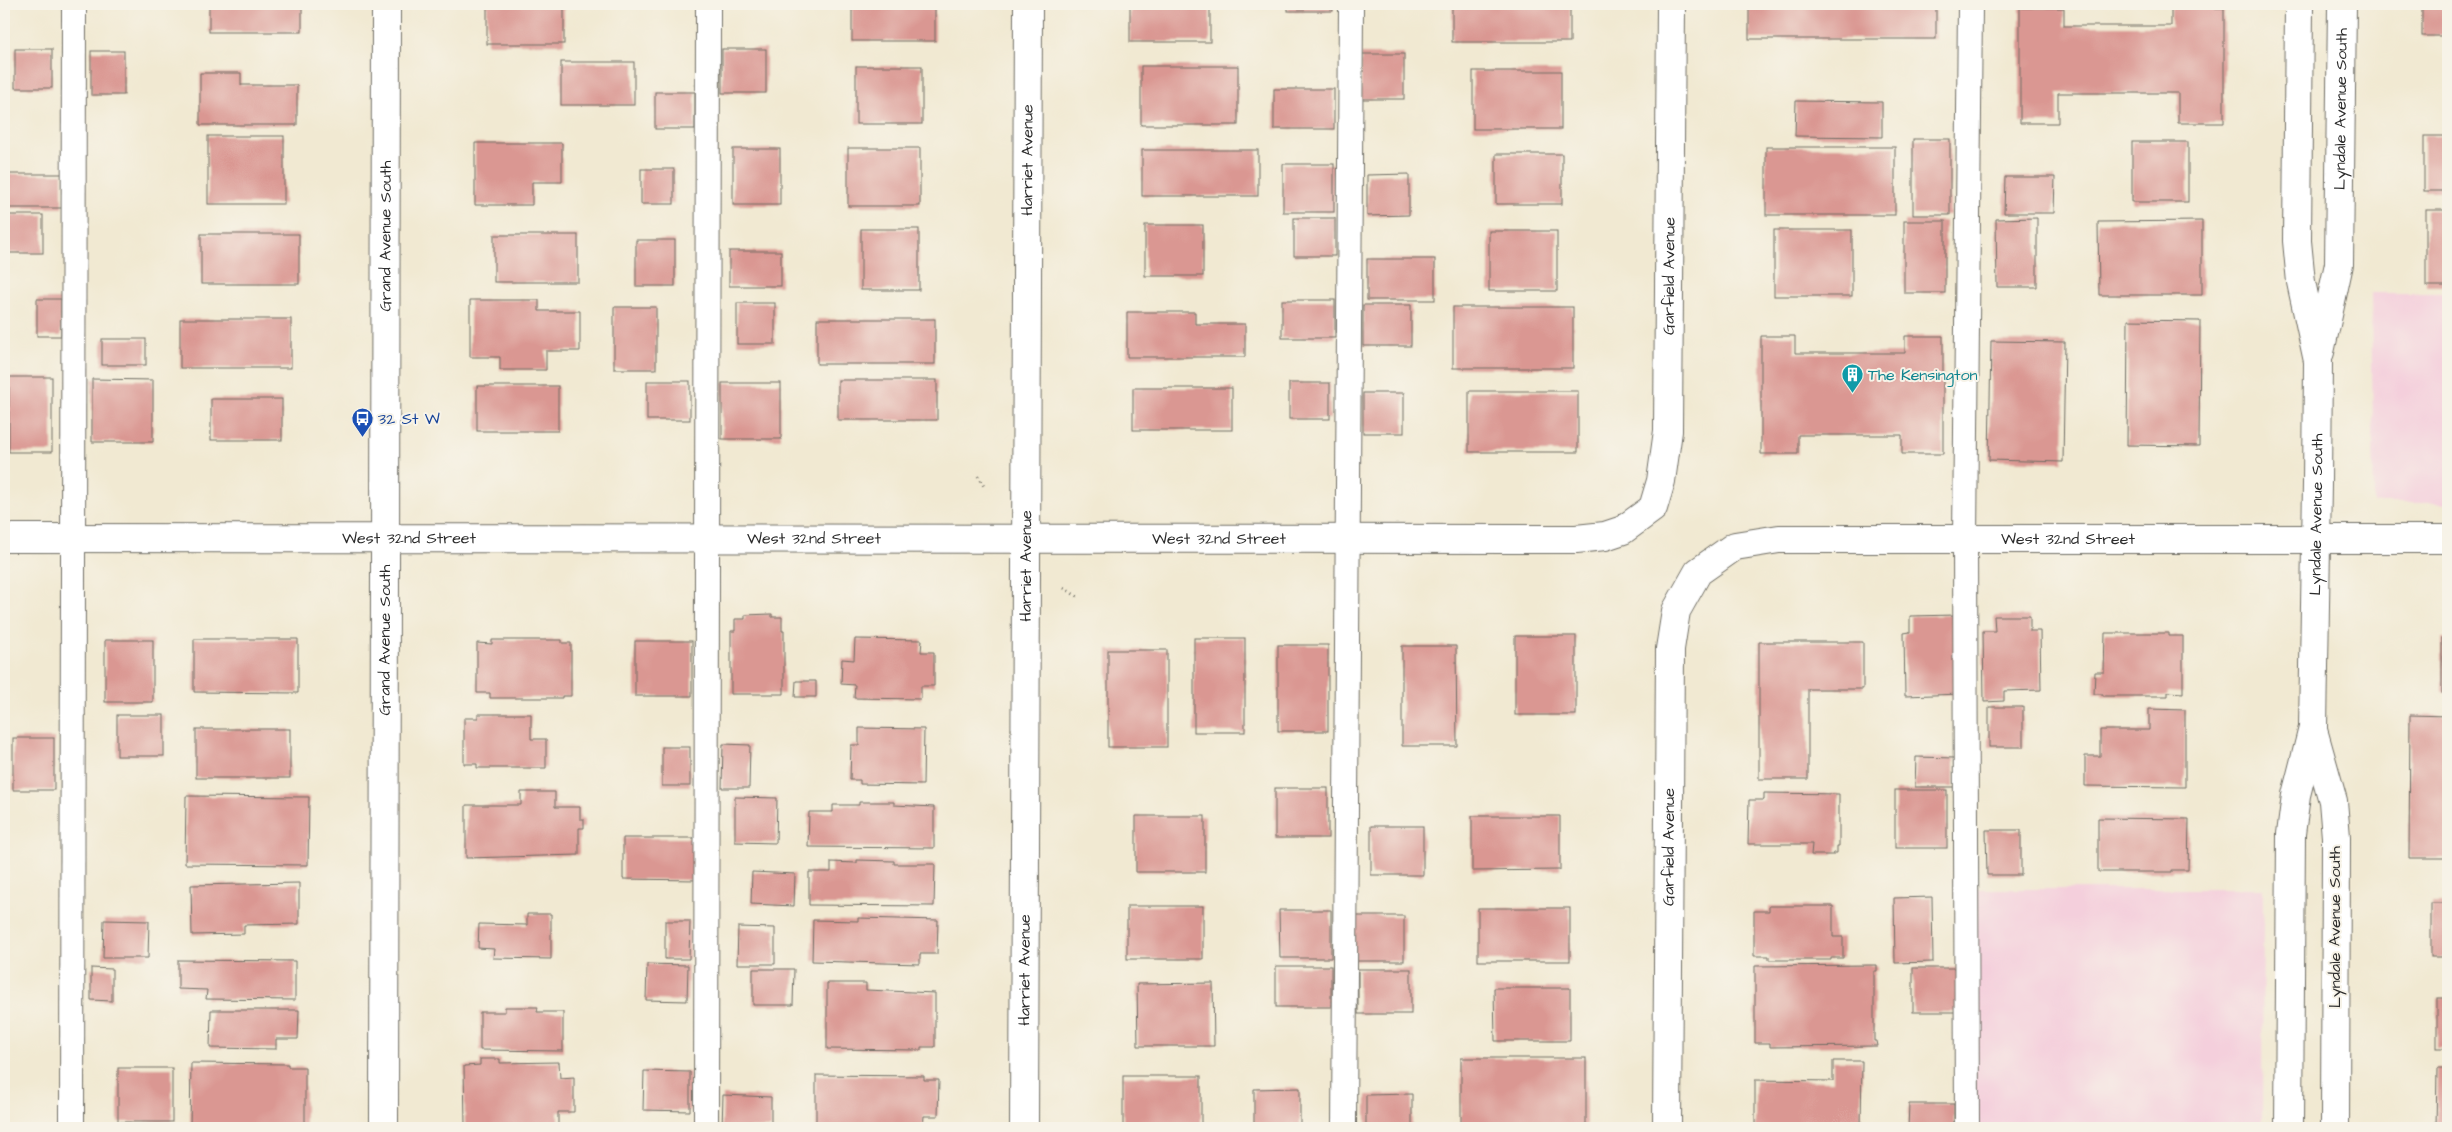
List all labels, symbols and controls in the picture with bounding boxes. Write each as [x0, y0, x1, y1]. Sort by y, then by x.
street label: Lyndale Avenue South [2329, 28, 2353, 190]
street label: Harriet Avenue [1016, 104, 1039, 216]
street label: Grand Avenue South [374, 160, 397, 311]
street label: Garfield Avenue [1658, 217, 1681, 335]
building icon: The Kensington [1840, 363, 1864, 394]
place label: The Kensington [1868, 364, 1977, 387]
bus stop icon: 32 St W [350, 407, 374, 438]
place label: 32 St W [378, 408, 440, 430]
street label: Lyndale Avenue South [2304, 433, 2328, 596]
street label: Harriet Avenue [1015, 510, 1037, 622]
street label: West 32nd Street [342, 527, 476, 549]
street label: West 32nd Street [747, 527, 881, 550]
street label: West 32nd Street [1152, 528, 1286, 550]
street label: West 32nd Street [2001, 528, 2135, 550]
street label: Grand Avenue South [374, 564, 396, 715]
street label: Garfield Avenue [1657, 788, 1680, 906]
street label: Lyndale Avenue South [2324, 846, 2347, 1008]
street label: Harriet Avenue [1013, 914, 1036, 1026]

